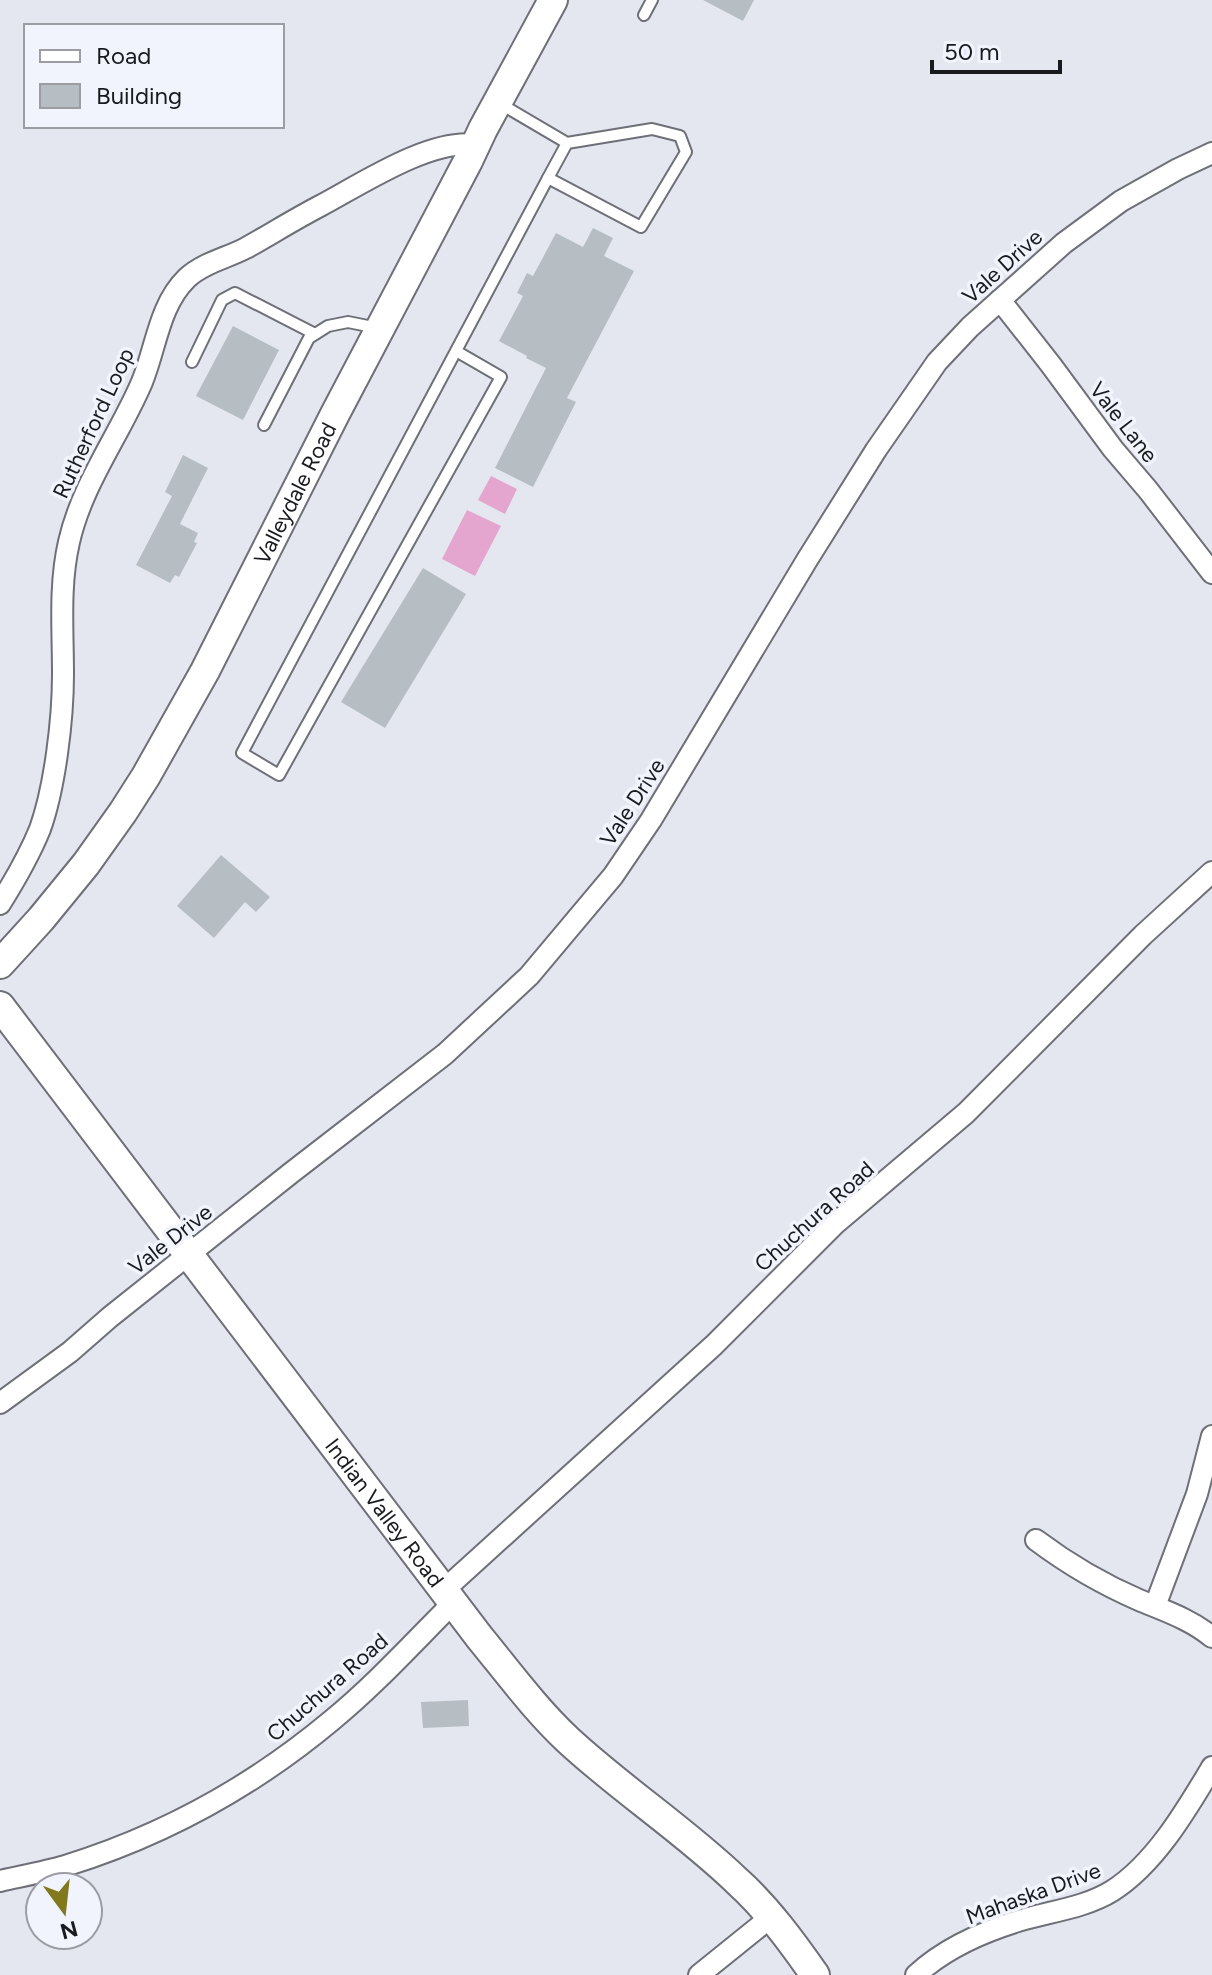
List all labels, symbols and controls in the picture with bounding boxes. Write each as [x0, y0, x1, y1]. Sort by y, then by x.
legend [24, 24, 284, 128]
scale bar [932, 24, 1060, 74]
text: 50 m [944, 37, 1000, 66]
text: Road [96, 41, 151, 70]
text: Building [96, 81, 182, 110]
street label: Vale Drive [957, 223, 1048, 309]
street label: Rutherford Loop [47, 344, 140, 503]
street label: Vale Lane [1084, 377, 1163, 468]
street label: Valleydale Road [248, 418, 342, 569]
street label: Vale Drive [594, 754, 671, 851]
street label: Chuchura Road [749, 1156, 880, 1277]
street label: Vale Drive [123, 1198, 218, 1280]
street label: Indian Valley Road [319, 1433, 449, 1593]
street label: Chuchura Road [261, 1627, 393, 1747]
street label: Mahaska Drive [962, 1857, 1104, 1930]
north arrow [24, 1871, 104, 1951]
text: N [57, 1915, 81, 1945]

